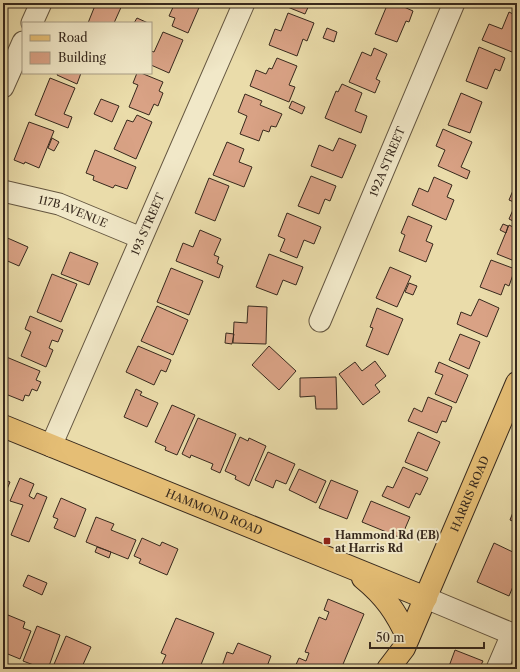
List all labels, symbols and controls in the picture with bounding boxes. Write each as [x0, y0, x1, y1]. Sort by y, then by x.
legend [22, 22, 152, 74]
text: Road [58, 30, 88, 45]
text: Building [58, 50, 106, 65]
street label: 192A STREET [366, 124, 408, 199]
street label: 193 STREET [128, 190, 168, 257]
street label: 117B AVENUE [37, 192, 110, 231]
street label: HARRIS ROAD [447, 454, 492, 534]
street label: HAMMOND ROAD [164, 486, 265, 538]
place label: Hammond Rd (EB) at Harris Rd [335, 528, 440, 555]
marker: Hammond Rd (EB) at Harris Rd [322, 536, 332, 546]
scale bar [370, 624, 484, 650]
text: 50 m [376, 630, 405, 645]

